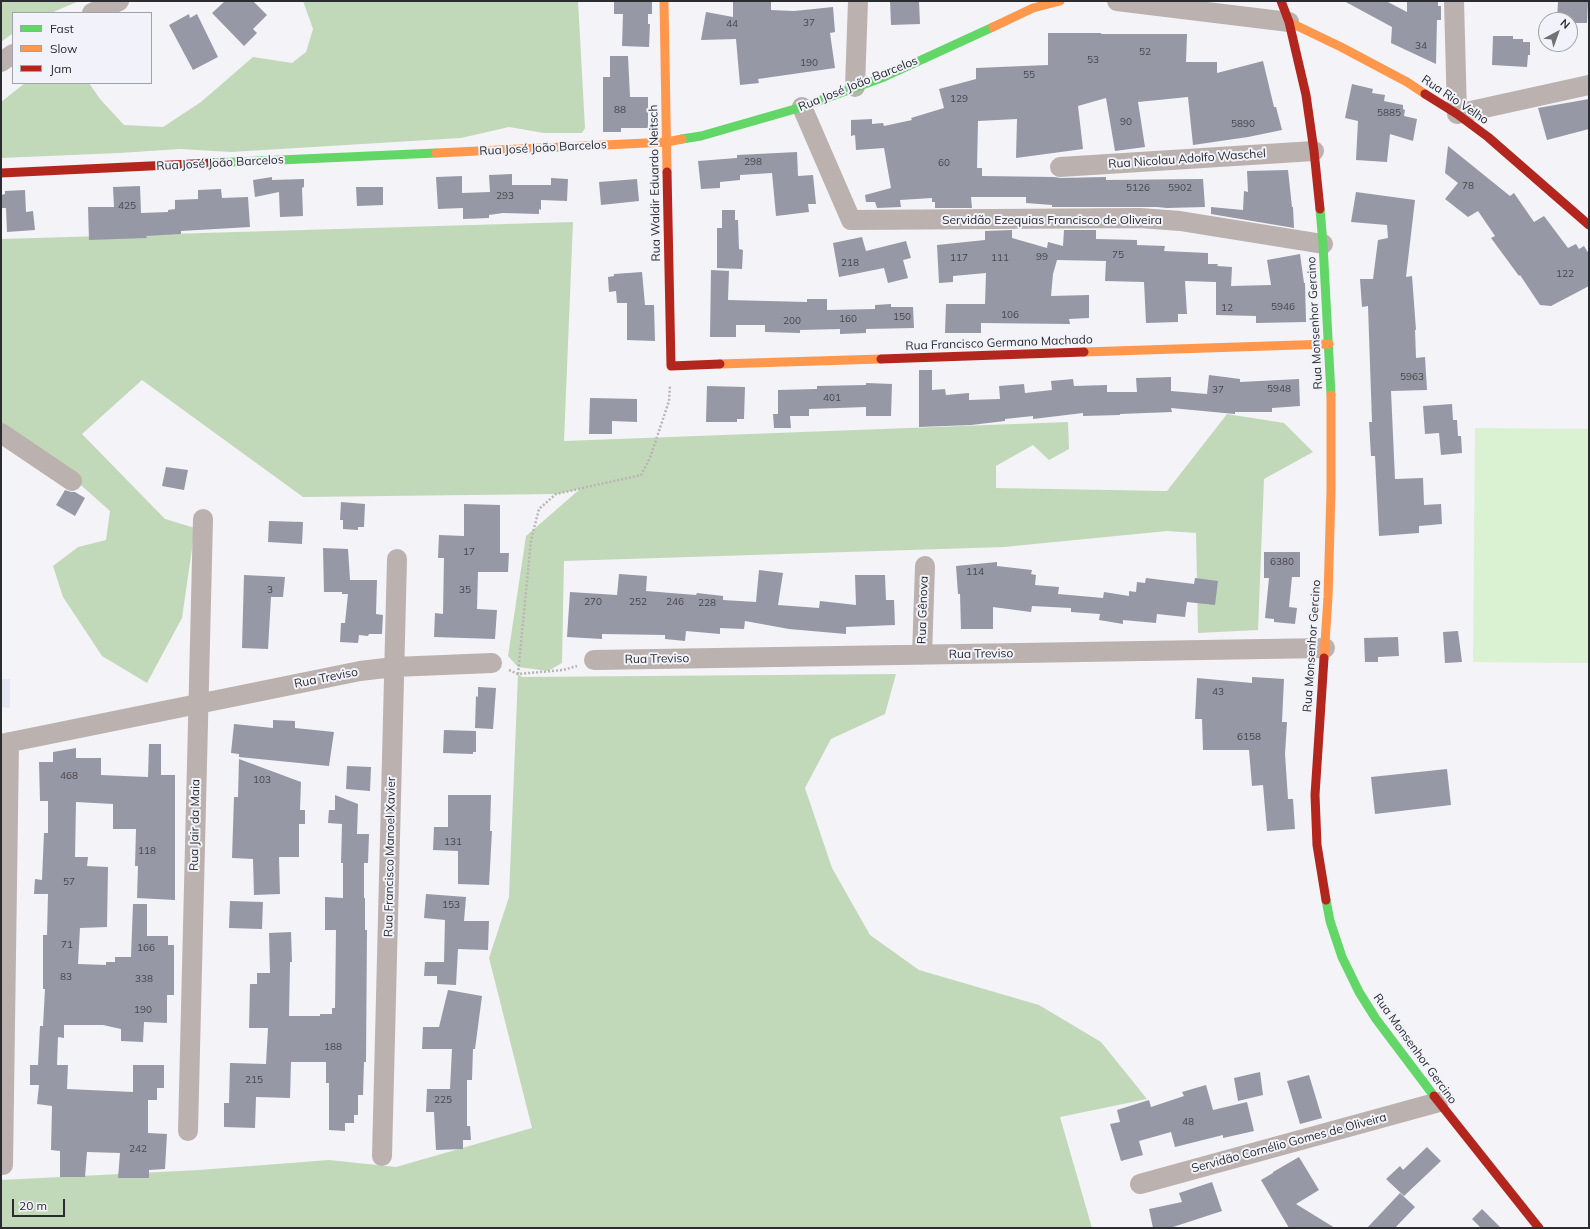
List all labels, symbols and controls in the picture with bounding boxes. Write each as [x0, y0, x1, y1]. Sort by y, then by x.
legend [12, 12, 152, 84]
north arrow [1538, 12, 1578, 52]
text: N [1557, 16, 1573, 32]
house number: 37 [803, 17, 815, 29]
house number: 44 [726, 18, 738, 30]
text: Fast [50, 21, 74, 36]
house number: 34 [1415, 40, 1427, 52]
text: Slow [50, 41, 78, 56]
house number: 52 [1139, 46, 1151, 58]
street label: Rua José João Barcelos [796, 53, 920, 115]
house number: 53 [1087, 54, 1099, 66]
house number: 190 [800, 57, 818, 69]
text: Jam [50, 61, 72, 76]
house number: 55 [1023, 69, 1035, 81]
street label: Rua Rio Velho [1419, 72, 1491, 128]
house number: 129 [950, 93, 968, 105]
house number: 88 [614, 104, 626, 116]
street label: Rua Waldir Eduardo Neitsch [646, 104, 664, 262]
house number: 5885 [1377, 107, 1401, 119]
house number: 90 [1120, 116, 1132, 128]
house number: 5890 [1231, 118, 1255, 130]
street label: Rua José João Barcelos [479, 137, 607, 159]
street label: Rua Nicolau Adolfo Waschel [1108, 146, 1266, 172]
street label: Rua José João Barcelos [156, 152, 284, 174]
house number: 298 [744, 156, 762, 168]
house number: 60 [938, 157, 950, 169]
house number: 78 [1462, 180, 1474, 192]
house number: 5126 [1126, 182, 1150, 194]
house number: 5902 [1168, 182, 1192, 194]
house number: 293 [496, 190, 514, 202]
house number: 425 [118, 200, 136, 212]
street label: Servidão Ezequias Francisco de Oliveira [942, 213, 1162, 227]
house number: 75 [1112, 249, 1124, 261]
house number: 99 [1036, 251, 1048, 263]
house number: 117 [950, 252, 968, 264]
house number: 111 [991, 252, 1009, 264]
street label: Rua Monsenhor Gercino [1304, 256, 1326, 390]
house number: 218 [841, 257, 859, 269]
house number: 122 [1556, 268, 1574, 280]
house number: 5946 [1271, 301, 1295, 313]
house number: 12 [1221, 302, 1233, 314]
house number: 106 [1001, 309, 1019, 321]
house number: 150 [893, 311, 911, 323]
house number: 160 [839, 313, 857, 325]
house number: 200 [783, 315, 801, 327]
street label: Rua Francisco Germano Machado [905, 333, 1093, 353]
house number: 5963 [1400, 371, 1424, 383]
house number: 5948 [1267, 383, 1291, 395]
house number: 37 [1212, 384, 1224, 396]
house number: 401 [823, 392, 841, 404]
house number: 17 [463, 546, 475, 558]
house number: 6380 [1270, 556, 1294, 568]
house number: 114 [966, 566, 984, 578]
street label: Rua Gênova [915, 576, 931, 644]
street label: Rua Monsenhor Gercino [1300, 579, 1324, 713]
house number: 3 [267, 584, 273, 596]
house number: 35 [459, 584, 471, 596]
house number: 270 [584, 596, 602, 608]
house number: 252 [629, 596, 647, 608]
house number: 246 [666, 596, 684, 608]
house number: 228 [698, 597, 716, 609]
street label: Rua Treviso [949, 646, 1013, 662]
street label: Rua Treviso [625, 651, 689, 667]
street label: Rua Treviso [293, 665, 359, 691]
house number: 43 [1212, 686, 1224, 698]
house number: 6158 [1237, 731, 1261, 743]
house number: 468 [60, 770, 78, 782]
house number: 103 [253, 774, 271, 786]
street label: Rua Francisco Manoel Xavier [381, 777, 399, 937]
street label: Rua Jair da Maia [187, 779, 203, 871]
house number: 131 [444, 836, 462, 848]
house number: 118 [138, 845, 156, 857]
house number: 57 [63, 876, 75, 888]
house number: 153 [442, 899, 460, 911]
house number: 71 [61, 939, 73, 951]
house number: 166 [137, 942, 155, 954]
house number: 83 [60, 971, 72, 983]
house number: 338 [135, 973, 153, 985]
street label: Rua Monsenhor Gercino [1370, 991, 1460, 1107]
house number: 190 [134, 1004, 152, 1016]
house number: 188 [324, 1041, 342, 1053]
house number: 215 [245, 1074, 263, 1086]
house number: 225 [434, 1094, 452, 1106]
street label: Servidão Cornélio Gomes de Oliveira [1190, 1110, 1388, 1176]
house number: 48 [1182, 1116, 1194, 1128]
house number: 242 [129, 1143, 147, 1155]
scale bar [14, 1191, 67, 1217]
text: 20 m [19, 1198, 47, 1213]

